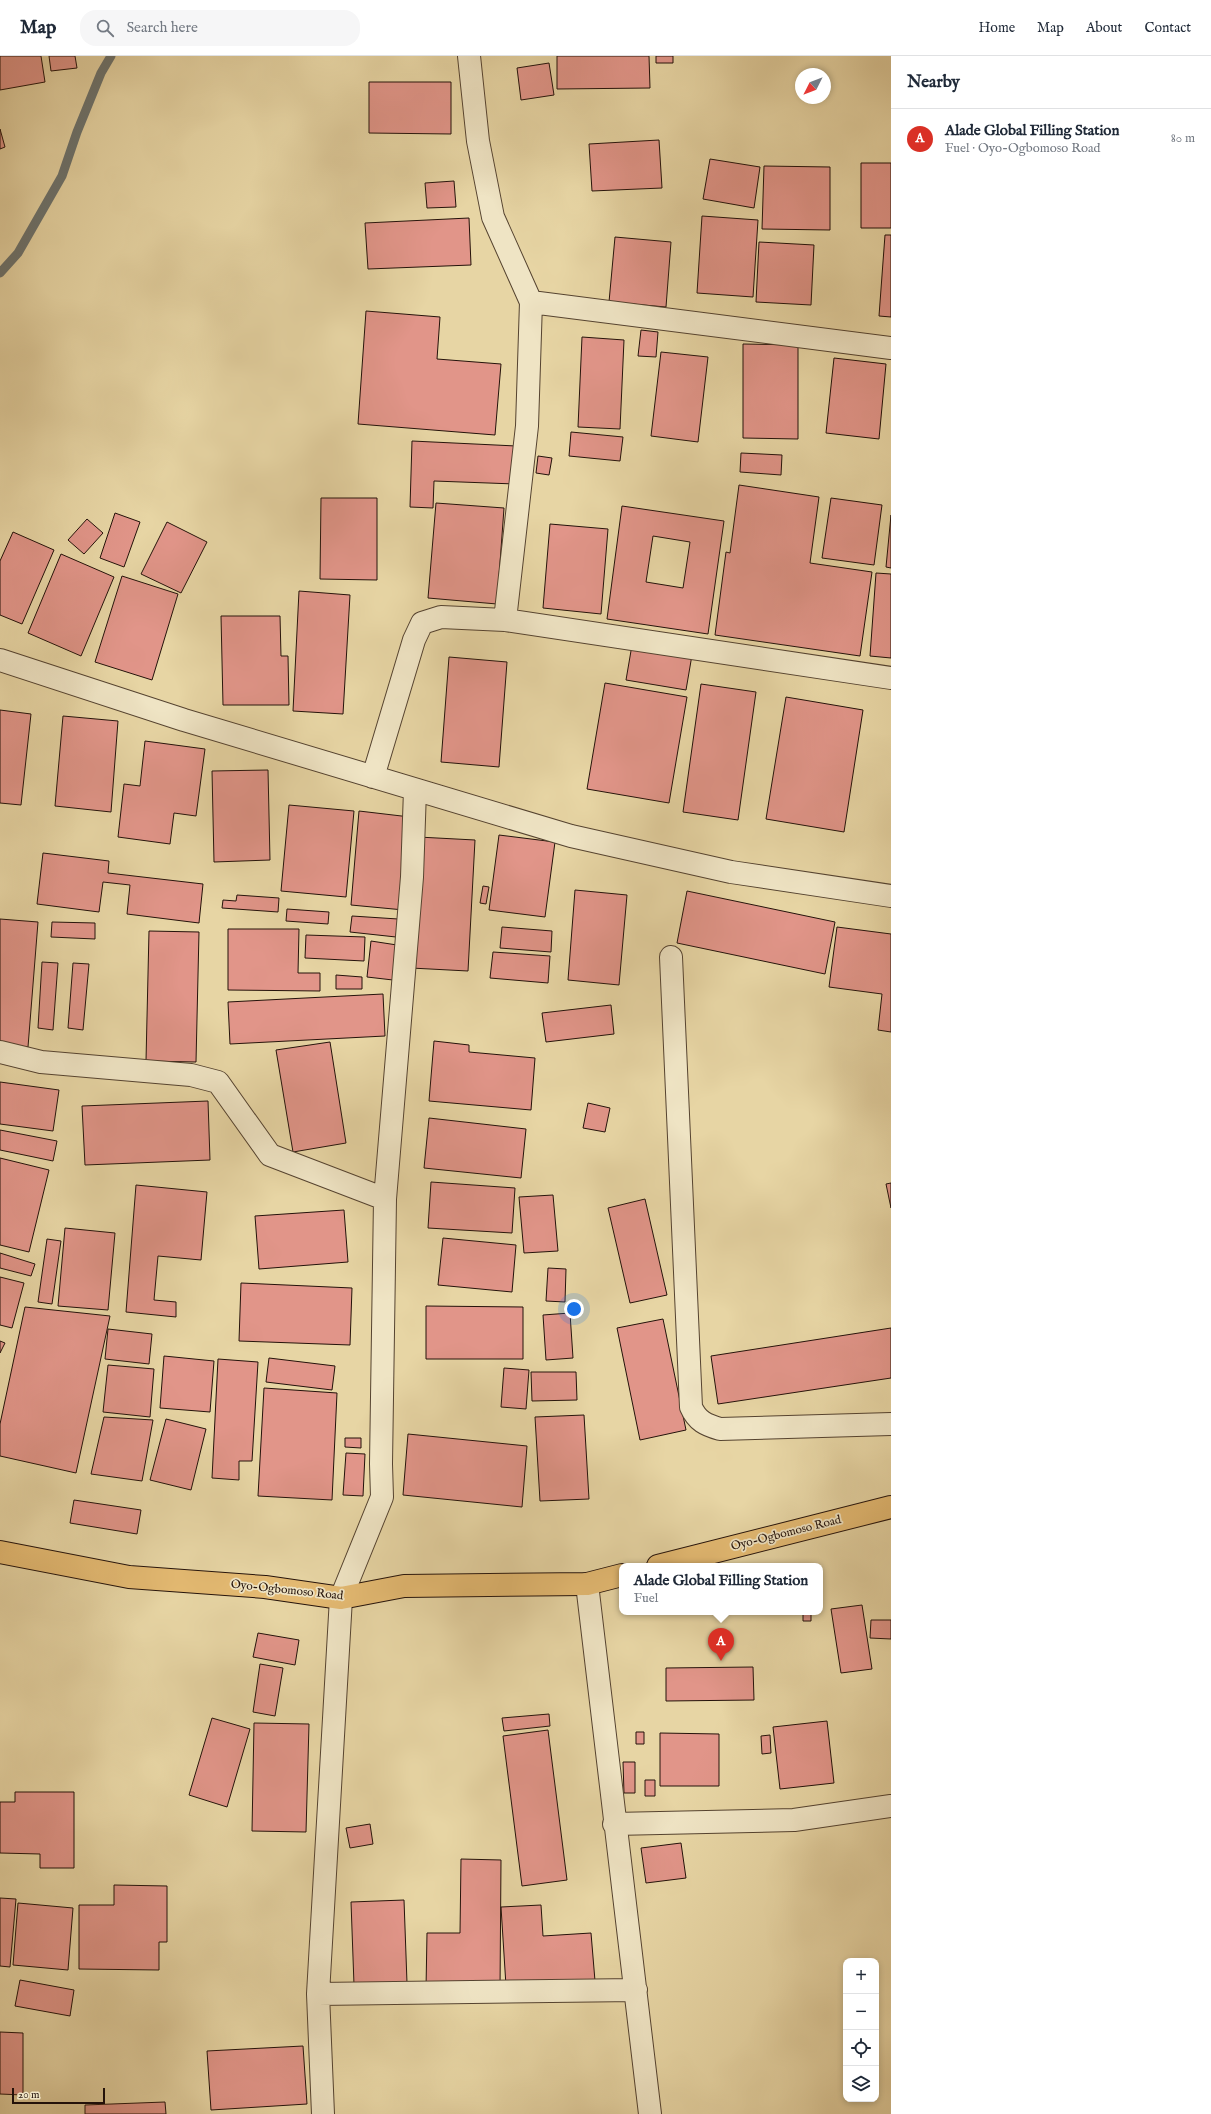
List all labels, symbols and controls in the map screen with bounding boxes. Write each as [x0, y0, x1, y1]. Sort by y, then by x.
search box [80, 10, 360, 46]
text: Map [20, 16, 56, 40]
icon: search [94, 17, 116, 39]
text: Search here [126, 18, 198, 37]
text: Home [979, 19, 1015, 37]
text: Map [1037, 19, 1064, 37]
text: About [1086, 19, 1122, 37]
text: Contact [1144, 19, 1191, 37]
north arrow [795, 68, 831, 104]
text: Nearby [907, 72, 960, 93]
text: Alade Global Filling Station [945, 121, 1119, 140]
text: A [916, 130, 924, 147]
text: 80 m [1171, 130, 1195, 147]
text: Fuel · Oyo-Ogbomoso Road [945, 140, 1101, 157]
your location [564, 1299, 584, 1319]
street label: Oyo-Ogbomoso Road [729, 1512, 843, 1554]
popup [619, 1563, 823, 1615]
text: Alade Global Filling Station [634, 1571, 808, 1590]
street label: Oyo-Ogbomoso Road [230, 1577, 345, 1603]
text: Fuel [634, 1590, 658, 1607]
pin: A [708, 1628, 734, 1661]
map controls [843, 1958, 879, 2102]
button: + [843, 1958, 879, 1994]
button: − [843, 1994, 879, 2030]
button: locate [843, 2030, 879, 2066]
button: layers [843, 2066, 879, 2102]
scale bar [12, 2086, 105, 2105]
text: 20 m [18, 2088, 39, 2102]

